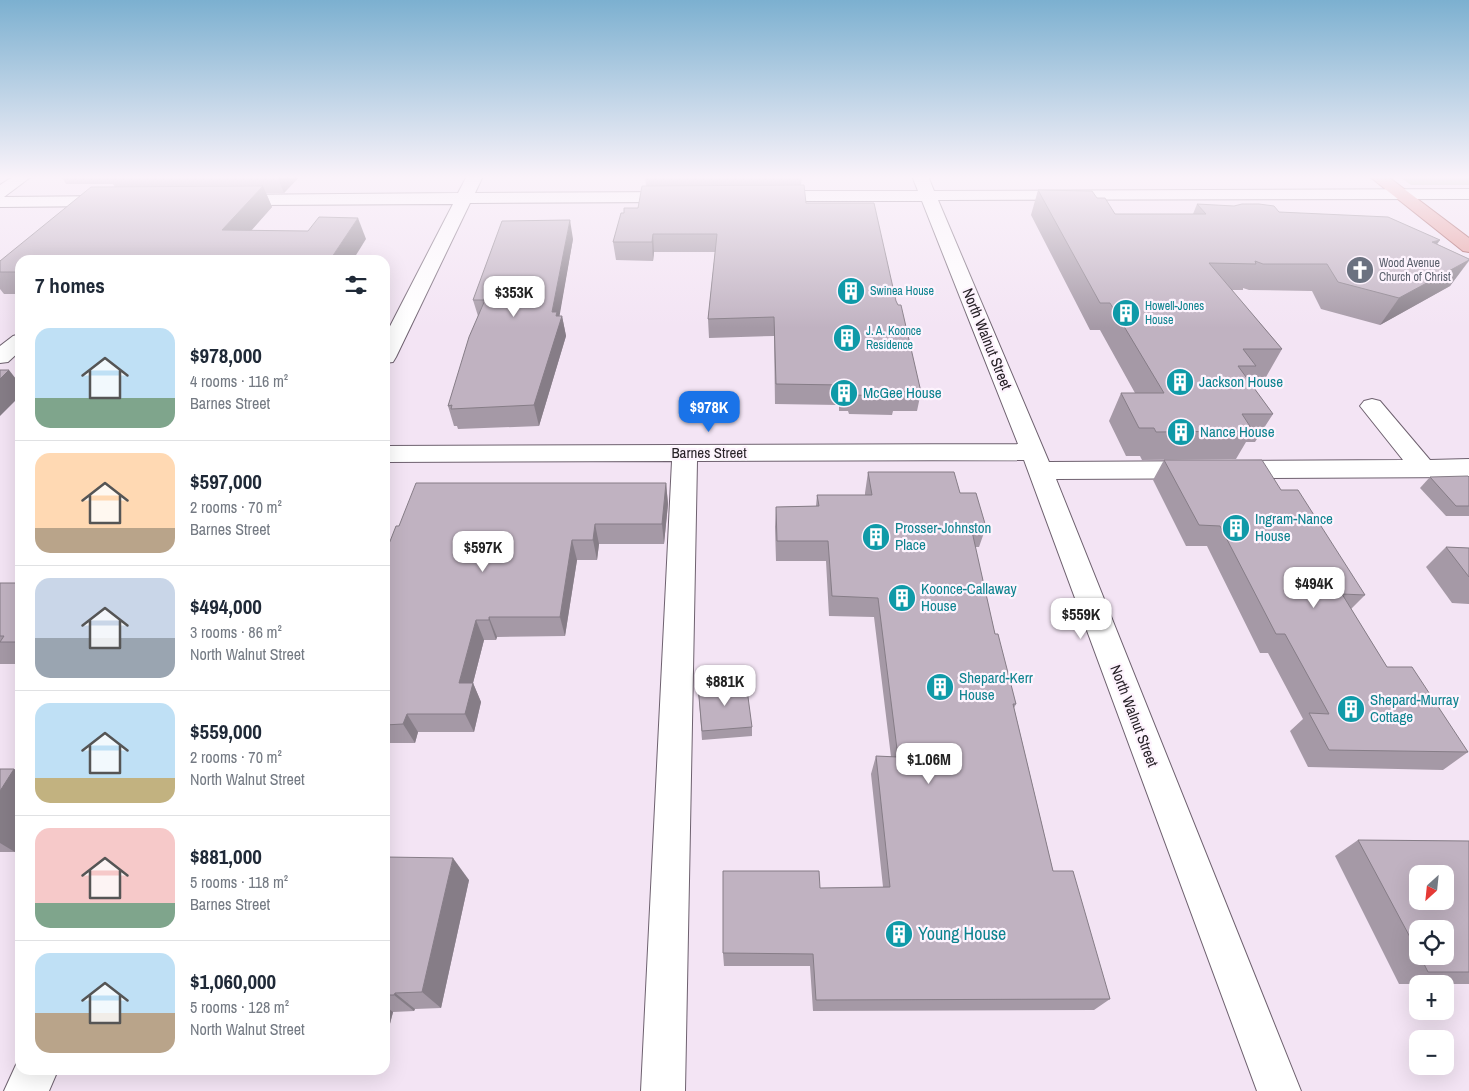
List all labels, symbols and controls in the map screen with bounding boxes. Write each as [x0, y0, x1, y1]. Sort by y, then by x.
church icon: Wood Avenue Church of Christ [1345, 255, 1375, 285]
place label: Wood Avenue Church of Christ [1379, 255, 1451, 285]
text: 7 homes [35, 271, 105, 300]
icon: filters [342, 271, 370, 299]
pin: $353K [479, 276, 549, 318]
building icon: Swinea House [836, 276, 866, 306]
text: $353K [495, 281, 533, 303]
place label: Swinea House [870, 283, 934, 299]
street label: North Walnut Street [958, 285, 1018, 393]
building icon: Howell-Jones House [1111, 298, 1141, 328]
place label: Howell-Jones House [1145, 298, 1204, 328]
building icon: J. A. Koonce Residence [832, 323, 862, 353]
place label: J. A. Koonce Residence [866, 323, 921, 353]
text: $978,000 [190, 341, 262, 370]
icon: home [75, 348, 135, 408]
building icon: Jackson House [1165, 367, 1195, 397]
text: 4 rooms · 116 m² [190, 370, 288, 392]
place label: Jackson House [1199, 371, 1283, 392]
building icon: McGee House [829, 378, 859, 408]
place label: McGee House [863, 382, 942, 403]
pin: $978K [674, 390, 744, 433]
text: Barnes Street [190, 392, 270, 414]
text: $978K [690, 396, 728, 418]
building icon: Nance House [1166, 417, 1196, 447]
place label: Nance House [1200, 421, 1275, 442]
street label: Barnes Street [671, 442, 747, 463]
text: $597,000 [190, 467, 262, 496]
icon: home [75, 473, 135, 533]
text: 2 rooms · 70 m² [190, 496, 282, 518]
place label: Ingram-Nance House [1255, 508, 1333, 546]
building icon: Ingram-Nance House [1221, 513, 1251, 543]
place label: Prosser-Johnston Place [895, 517, 991, 555]
text: Barnes Street [190, 518, 270, 540]
building icon: Prosser-Johnston Place [861, 522, 891, 552]
pin: $597K [448, 530, 518, 573]
text: $597K [464, 536, 502, 558]
pin: $494K [1279, 566, 1349, 609]
text: $494K [1295, 572, 1333, 594]
place label: Koonce-Callaway House [921, 578, 1018, 616]
building icon: Koonce-Callaway House [887, 583, 917, 613]
text: $494,000 [190, 592, 262, 621]
icon: home [75, 598, 135, 658]
pin: $559K [1046, 598, 1116, 640]
text: $559K [1062, 603, 1100, 625]
text: 3 rooms · 86 m² [190, 621, 282, 643]
text: North Walnut Street [190, 643, 305, 665]
street label: North Walnut Street [1105, 662, 1164, 770]
pin: $881K [690, 664, 760, 707]
place label: Shepard-Kerr House [959, 667, 1033, 705]
text: $881K [706, 670, 744, 692]
building icon: Shepard-Kerr House [925, 672, 955, 702]
place label: Shepard-Murray Cottage [1370, 689, 1460, 727]
building icon: Shepard-Murray Cottage [1336, 694, 1366, 724]
text: $559,000 [190, 717, 262, 746]
icon: home [75, 723, 135, 783]
pin: $1.06M [888, 742, 970, 785]
text: 2 rooms · 70 m² [190, 746, 282, 768]
text: $1.06M [907, 748, 951, 770]
text: North Walnut Street [190, 768, 305, 790]
text: $881,000 [190, 842, 262, 871]
icon: home [75, 848, 135, 908]
north arrow [1409, 865, 1454, 910]
map controls [1409, 865, 1454, 1075]
text: 5 rooms · 118 m² [190, 871, 288, 893]
text: Barnes Street [190, 893, 270, 915]
building icon: Young House [884, 919, 914, 949]
button: locate [1409, 920, 1454, 965]
place label: Young House [918, 921, 1006, 946]
text: $1,060,000 [190, 967, 276, 996]
icon: home [75, 973, 135, 1033]
button: + [1409, 975, 1454, 1020]
text: 5 rooms · 128 m² [190, 996, 289, 1018]
text: North Walnut Street [190, 1018, 305, 1040]
button: − [1409, 1030, 1454, 1075]

